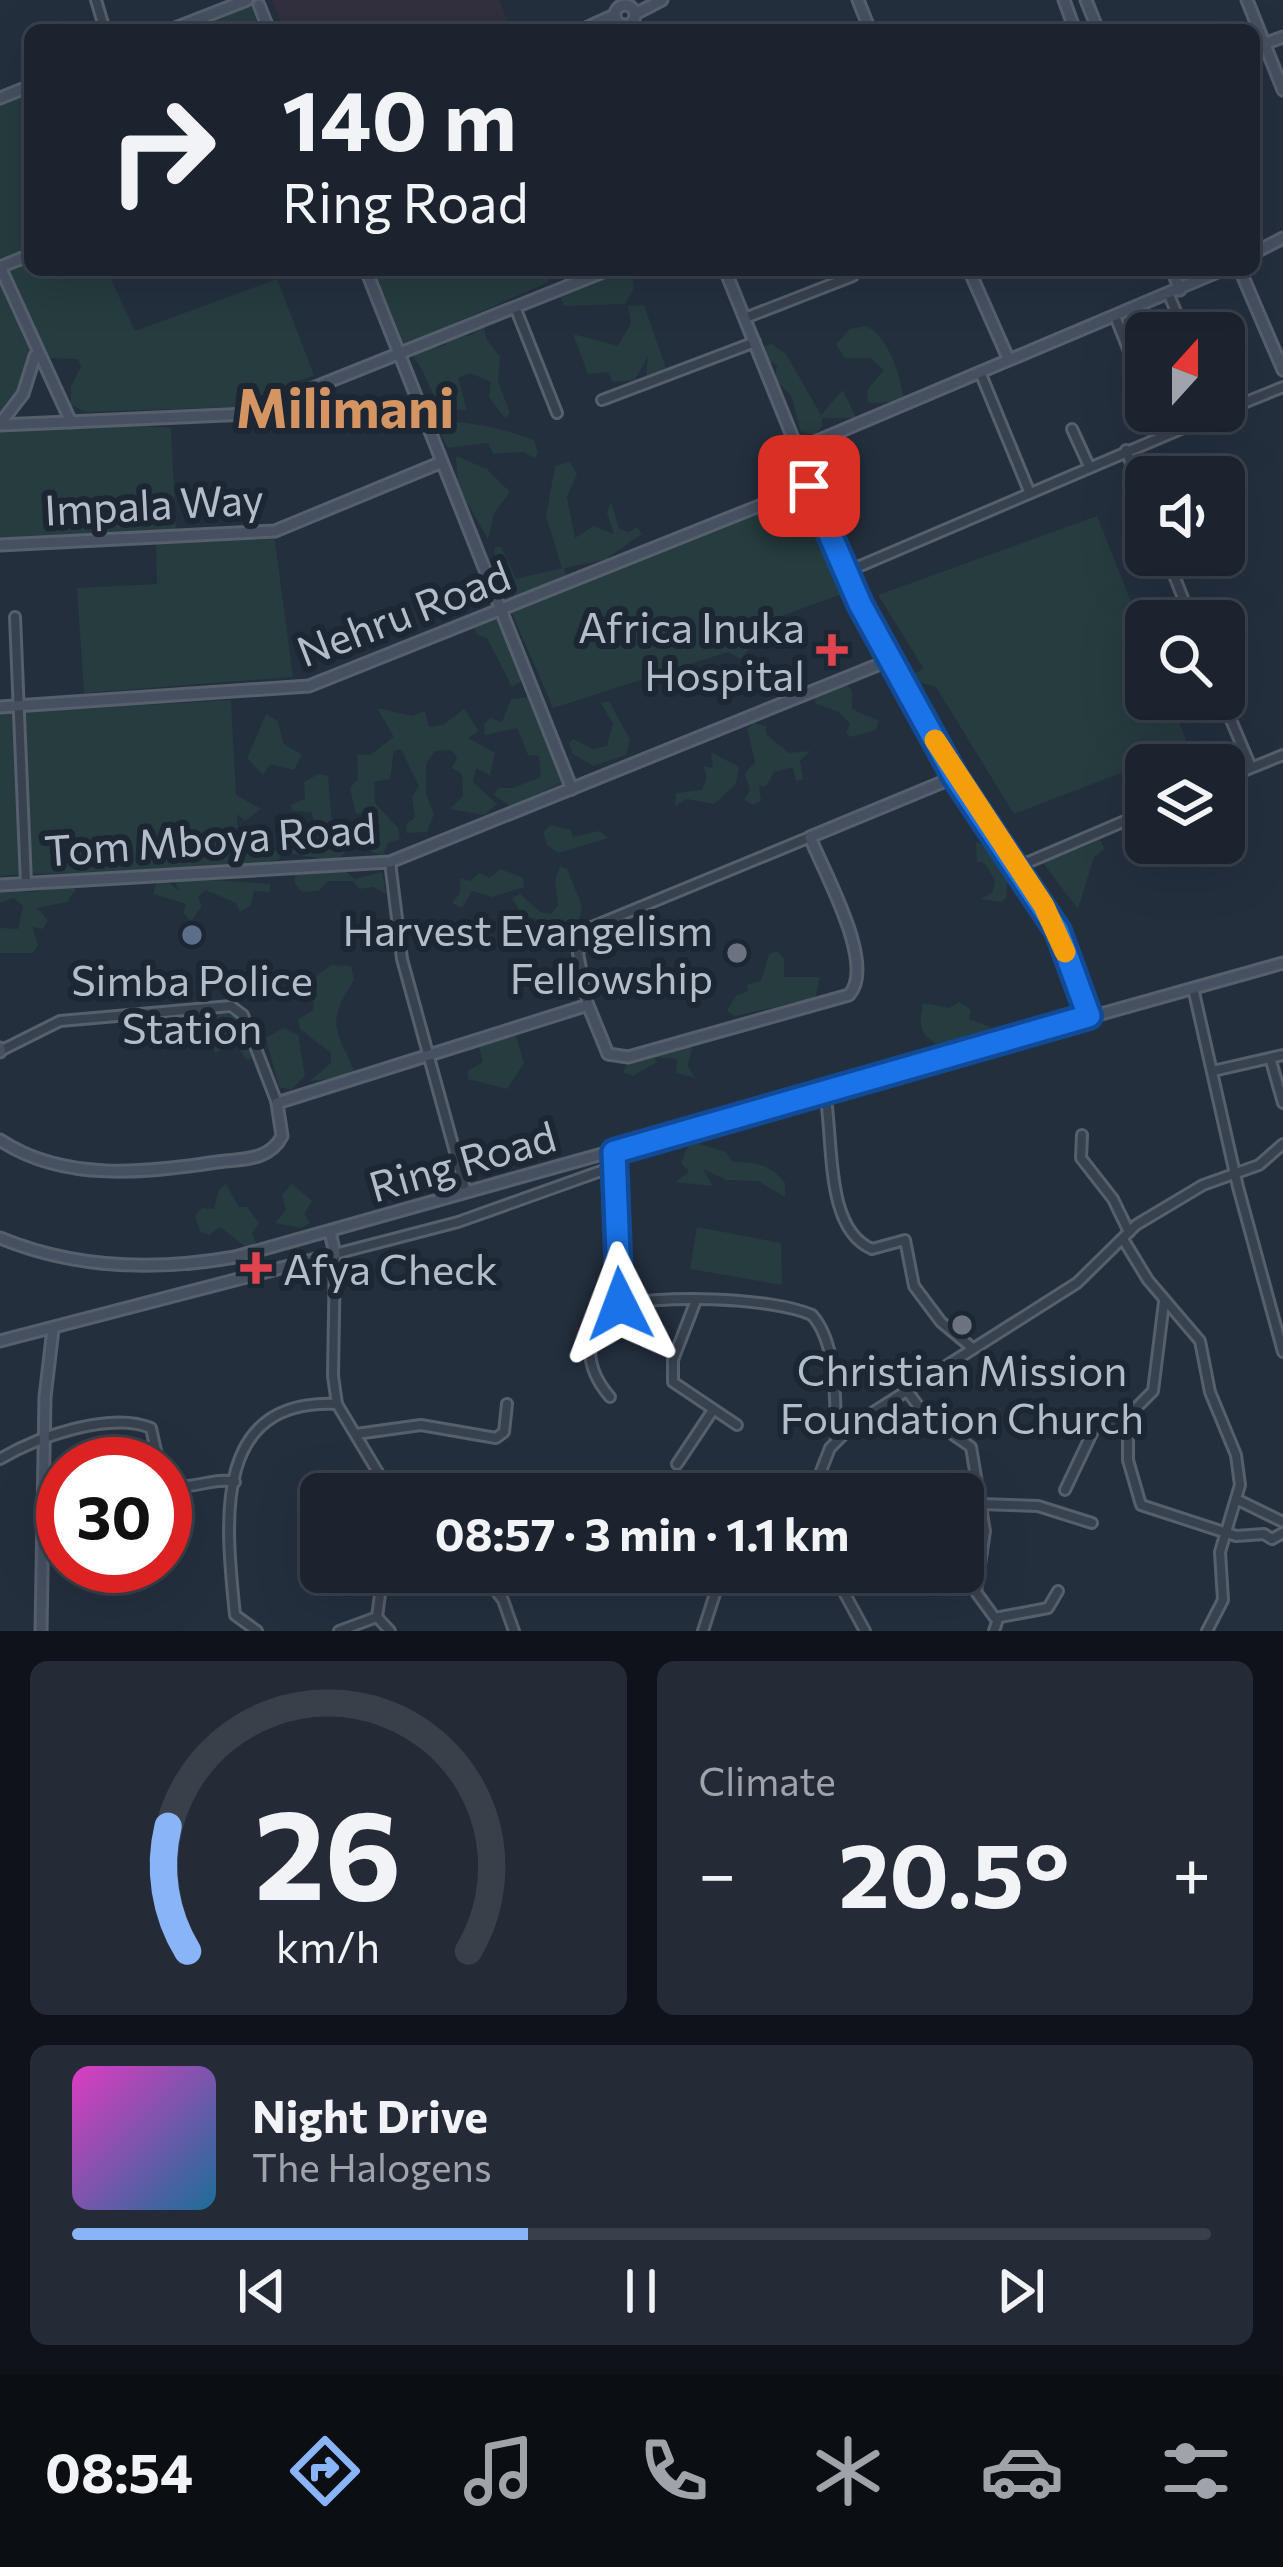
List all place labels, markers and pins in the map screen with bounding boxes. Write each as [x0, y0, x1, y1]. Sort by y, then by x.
pin [758, 435, 860, 537]
place label: Africa Inuka Hospital [578, 600, 805, 700]
marker: Africa Inuka Hospital [816, 634, 848, 666]
place label: Harvest Evangelism Fellowship [342, 903, 713, 1003]
marker: Simba Police Station [179, 922, 205, 948]
marker: Harvest Evangelism Fellowship [724, 940, 750, 966]
place label: Simba Police Station [71, 953, 313, 1053]
place label: Afya Check [283, 1242, 498, 1294]
marker: Afya Check [240, 1252, 272, 1284]
marker: Christian Mission Foundation Church [949, 1312, 975, 1338]
place label: Christian Mission Foundation Church [780, 1343, 1144, 1443]

